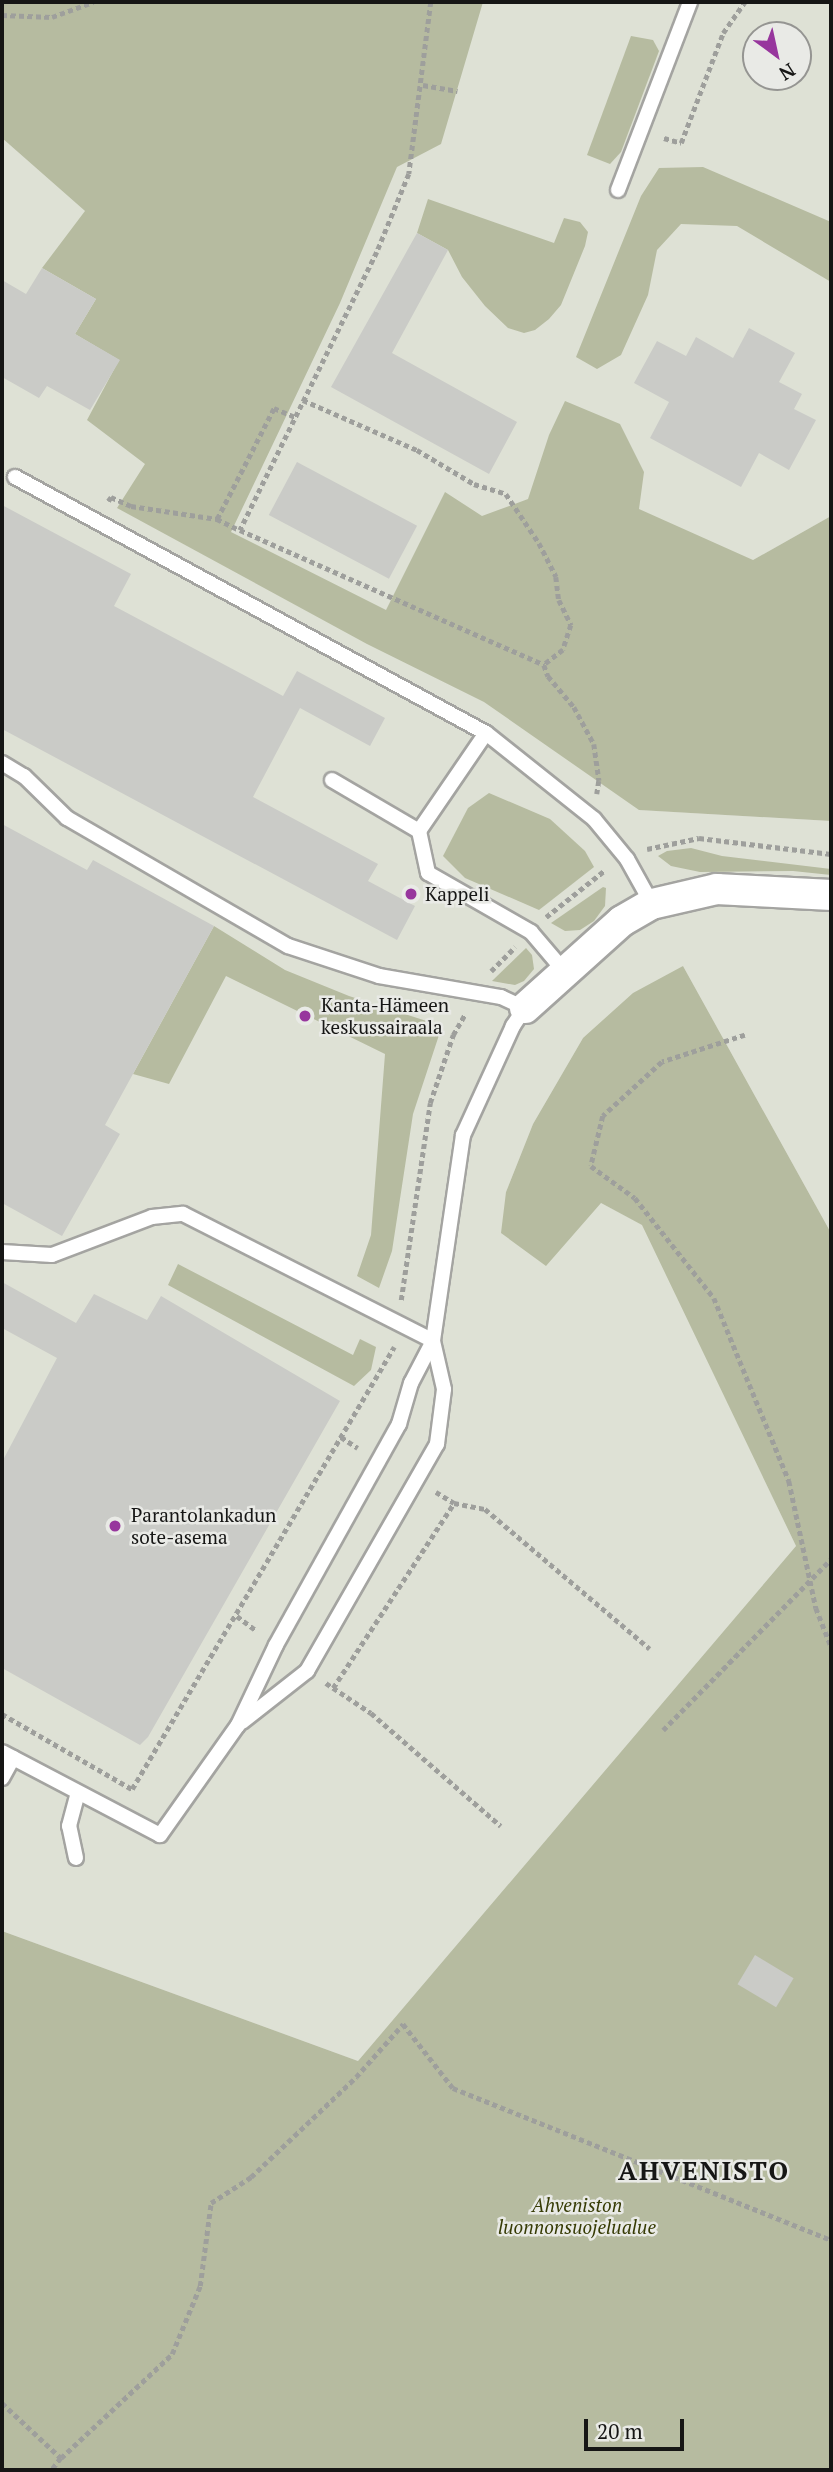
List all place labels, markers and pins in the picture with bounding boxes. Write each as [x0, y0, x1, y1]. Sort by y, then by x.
place label: Kappeli [425, 883, 489, 905]
marker: Kappeli [403, 886, 419, 902]
place label: Kanta-Hämeen keskussairaala [321, 994, 449, 1038]
marker: Kanta-Hämeen keskussairaala [295, 1006, 315, 1026]
place label: Parantolankadun sote-asema [131, 1504, 276, 1548]
marker: Parantolankadun sote-asema [105, 1516, 125, 1536]

